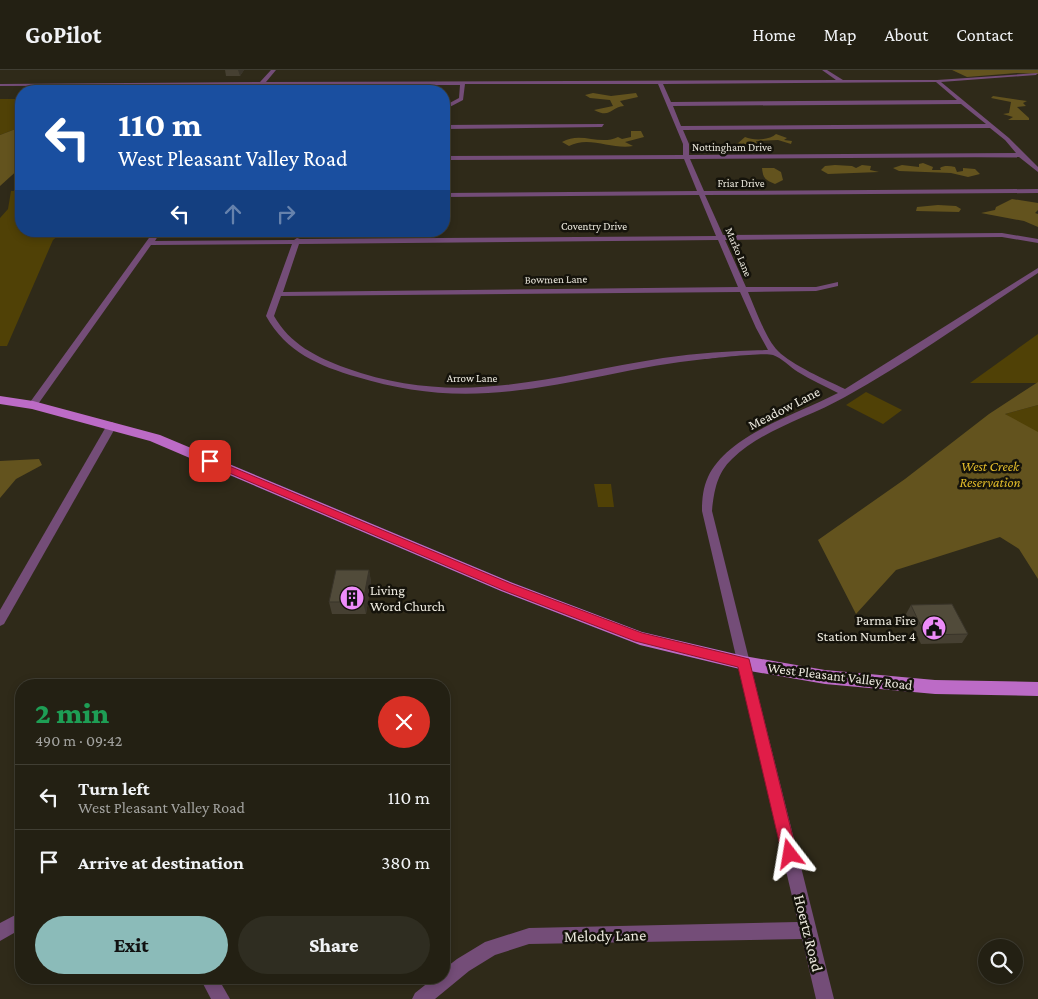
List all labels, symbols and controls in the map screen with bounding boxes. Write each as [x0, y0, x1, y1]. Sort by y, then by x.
text: GoPilot [25, 21, 101, 48]
text: Home [753, 25, 796, 45]
text: Map [824, 25, 856, 45]
text: About [884, 25, 928, 45]
text: Contact [956, 25, 1013, 45]
icon: left [35, 105, 100, 170]
text: 110 m [118, 105, 202, 144]
street label: Nottingham Drive [692, 141, 772, 154]
text: West Pleasant Valley Road [118, 146, 348, 171]
street label: Friar Drive [717, 177, 765, 189]
icon: left [166, 200, 194, 228]
icon: ahead [219, 200, 247, 228]
icon: right [272, 200, 300, 228]
street label: Coventry Drive [561, 220, 627, 233]
street label: Marko Lane [723, 226, 755, 278]
street label: Bowmen Lane [525, 272, 588, 286]
street label: Arrow Lane [447, 372, 498, 384]
street label: Meadow Lane [745, 383, 823, 433]
pin [189, 440, 231, 482]
icon: arrive [196, 447, 224, 475]
park label: West Creek Reservation [959, 458, 1021, 490]
place label: Living Word Church [370, 582, 445, 614]
building icon: Living Word Church [339, 585, 365, 611]
place label: Parma Fire Station Number 4 [817, 612, 916, 644]
public building icon: Parma Fire Station Number 4 [921, 615, 947, 641]
street label: West Pleasant Valley Road [767, 659, 914, 693]
text: 2 min [35, 696, 109, 729]
button: close [378, 696, 430, 748]
text: 490 m · 09:42 [35, 732, 122, 749]
text: Turn left [78, 778, 150, 799]
icon: left [35, 783, 63, 811]
text: 110 m [388, 787, 430, 808]
text: West Pleasant Valley Road [78, 799, 245, 816]
position arrow [763, 827, 815, 879]
icon: arrive [35, 848, 63, 876]
text: Arrive at destination [78, 852, 244, 873]
text: 380 m [381, 852, 430, 873]
street label: Hoertz Road [791, 893, 826, 974]
button: Exit [35, 916, 228, 974]
button: Share [238, 916, 430, 974]
street label: Melody Lane [564, 926, 646, 946]
map controls [978, 939, 1023, 984]
button: search [978, 939, 1023, 984]

